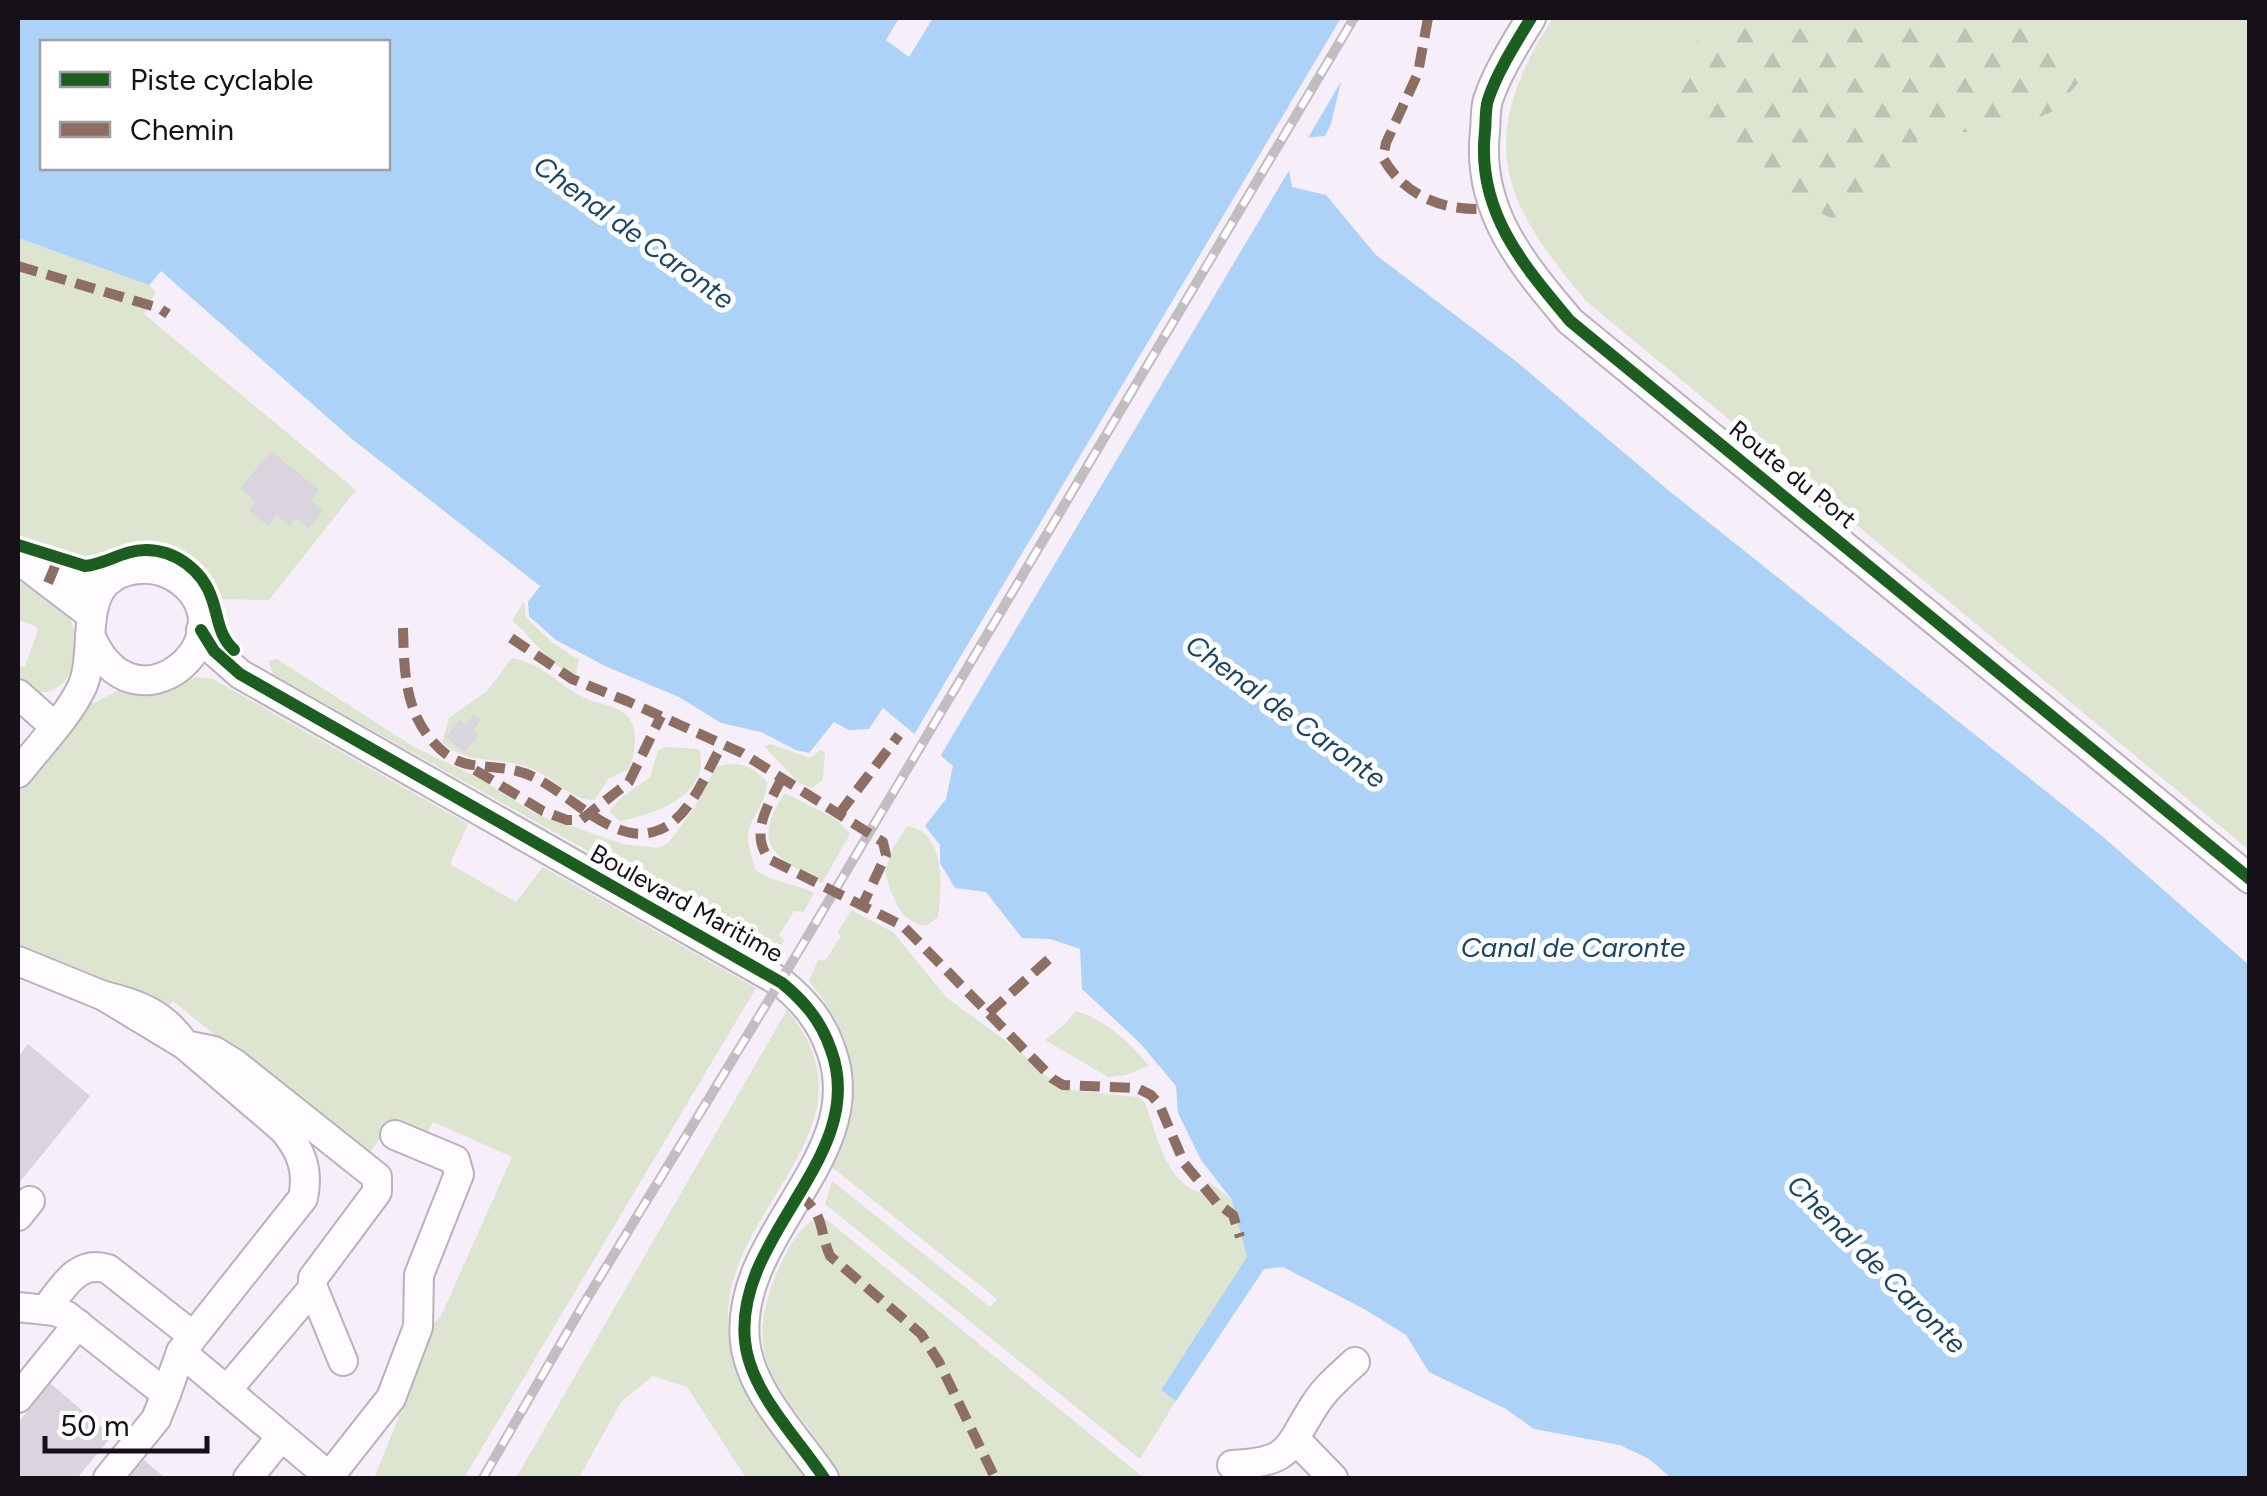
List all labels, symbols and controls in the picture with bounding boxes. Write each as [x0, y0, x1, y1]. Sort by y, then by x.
legend [40, 40, 390, 170]
text: Piste cyclable [130, 61, 313, 98]
text: Chemin [130, 111, 234, 148]
water label: Chenal de Caronte [527, 148, 741, 316]
street label: Route du Port [1723, 414, 1863, 534]
water label: Chenal de Caronte [1179, 627, 1393, 795]
street label: Boulevard Maritime [585, 838, 789, 968]
water label: Canal de Caronte [1461, 930, 1685, 964]
water label: Chenal de Caronte [1780, 1167, 1974, 1361]
scale bar [45, 1391, 208, 1453]
text: 50 m [60, 1407, 129, 1444]

